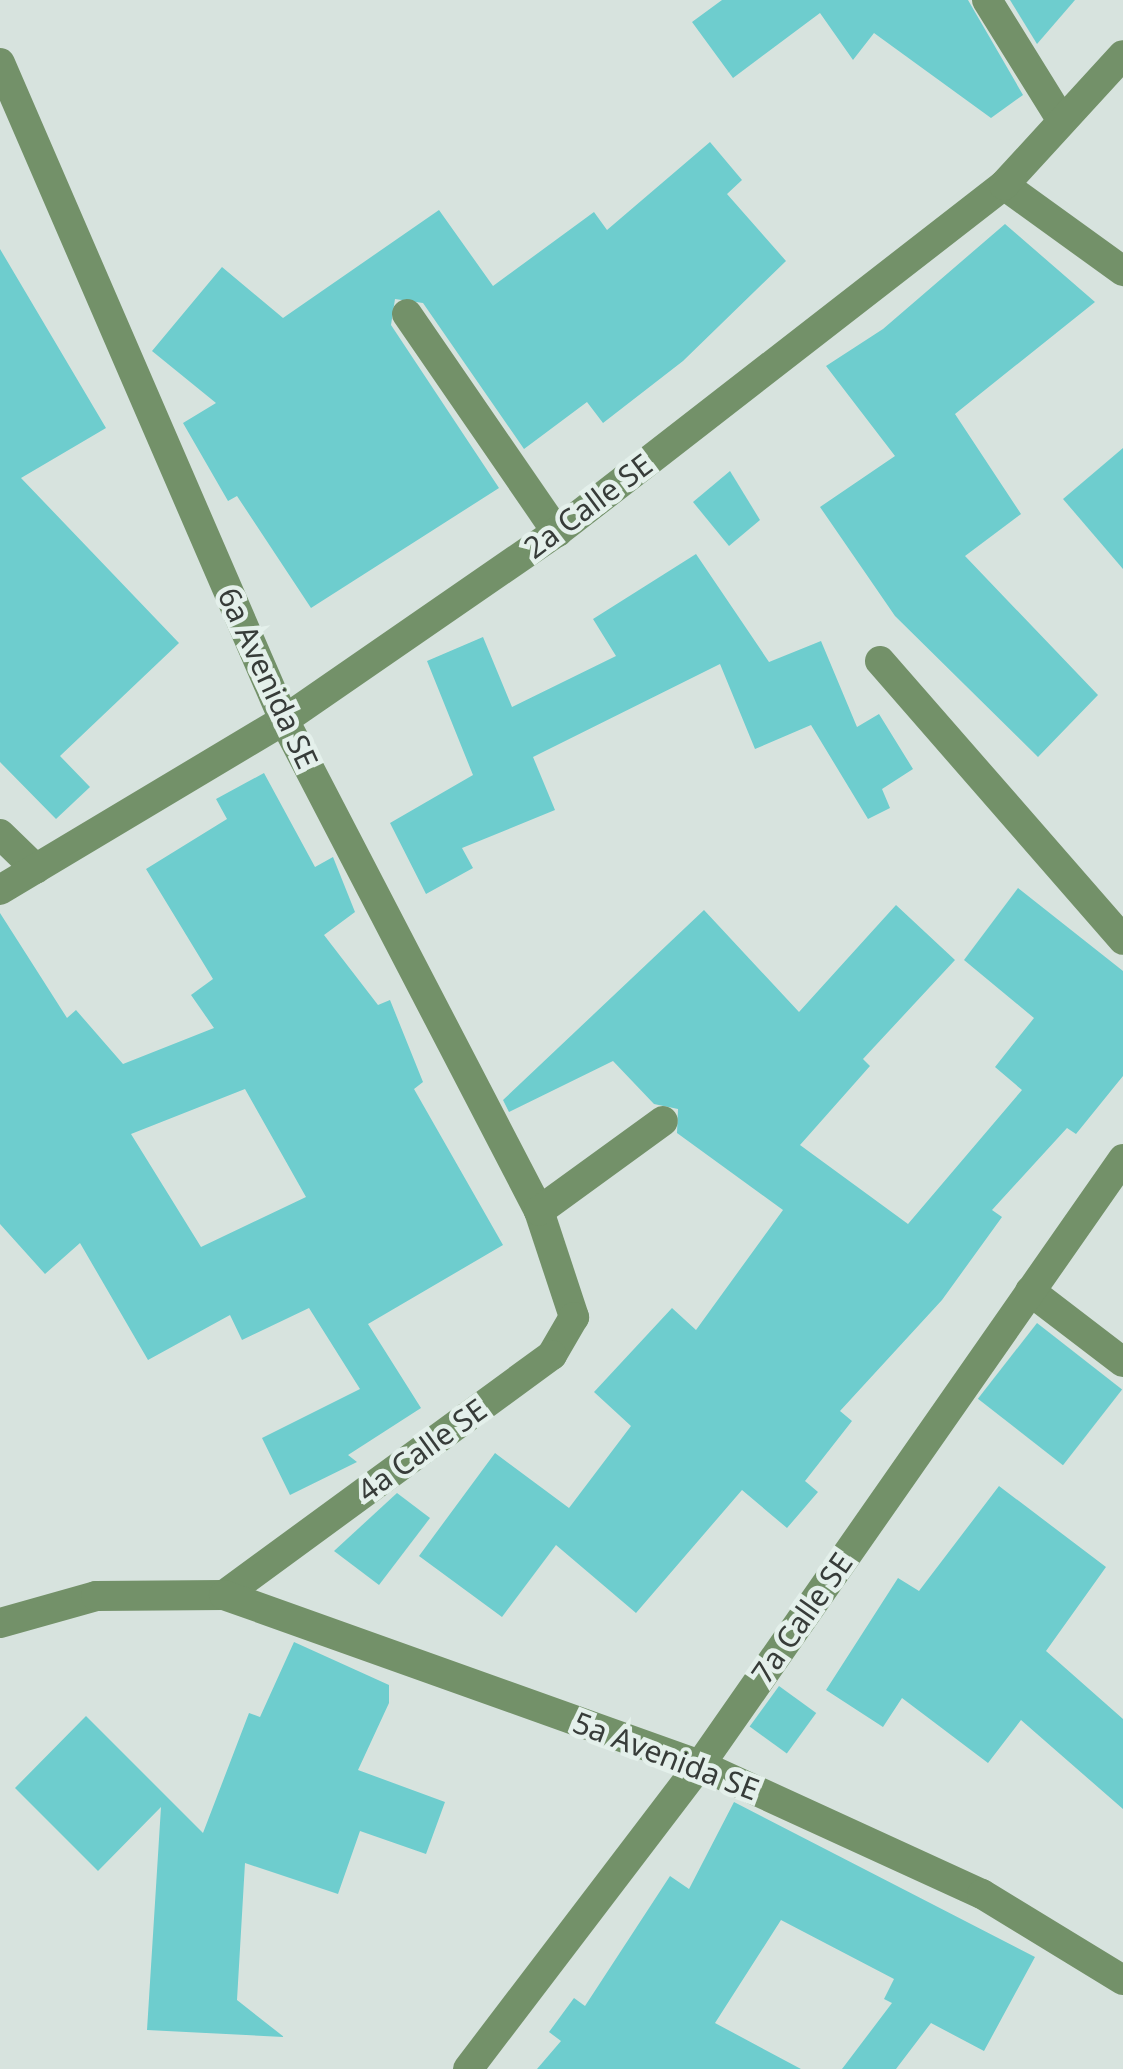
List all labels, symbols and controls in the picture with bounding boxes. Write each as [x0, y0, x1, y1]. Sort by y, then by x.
street label: 2a Calle SE [517, 446, 659, 566]
street label: 6a Avenida SE [210, 582, 326, 774]
street label: 4a Calle SE [350, 1391, 494, 1509]
street label: 7a Calle SE [744, 1546, 860, 1690]
street label: 5a Avenida SE [568, 1704, 764, 1808]

